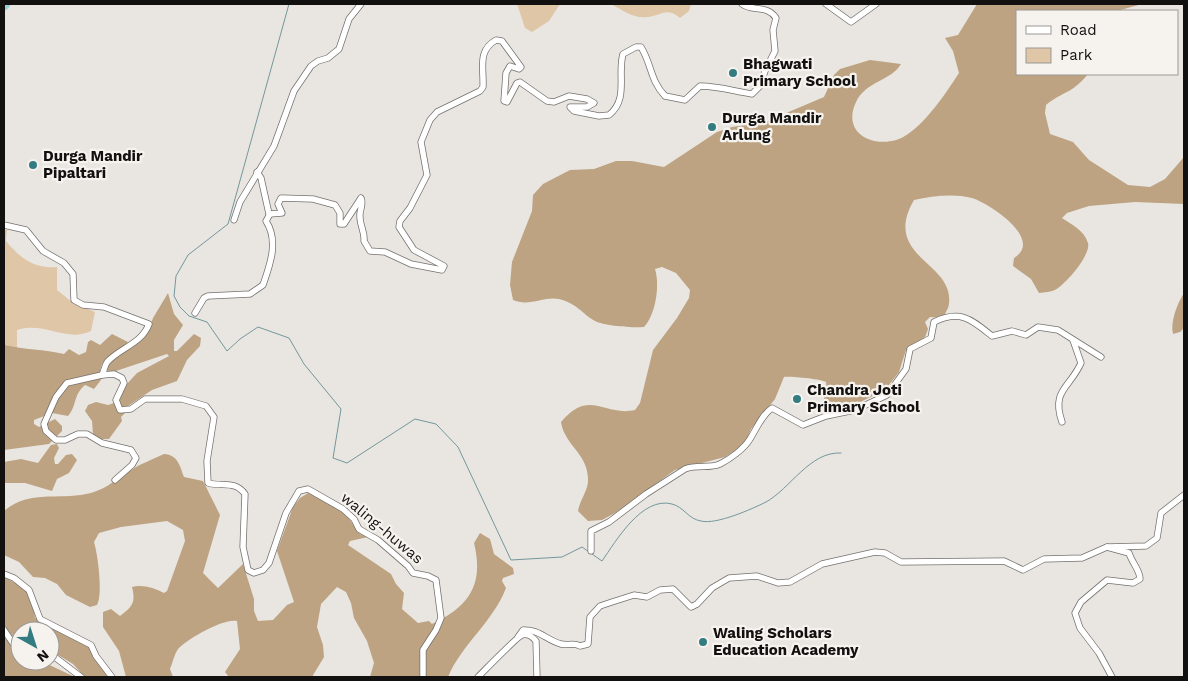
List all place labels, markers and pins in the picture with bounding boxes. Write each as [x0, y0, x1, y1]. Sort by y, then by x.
place label: Bhagwati Primary School [743, 55, 856, 90]
marker: Bhagwati Primary School [727, 67, 739, 79]
place label: Durga Mandir Arlung [722, 109, 822, 144]
marker: Durga Mandir Arlung [706, 121, 718, 133]
place label: Durga Mandir Pipaltari [43, 147, 143, 182]
marker: Durga Mandir Pipaltari [27, 159, 39, 171]
place label: Chandra Joti Primary School [807, 381, 920, 416]
marker: Chandra Joti Primary School [791, 393, 803, 405]
place label: Waling Scholars Education Academy [713, 624, 859, 659]
marker: Waling Scholars Education Academy [697, 636, 709, 648]

